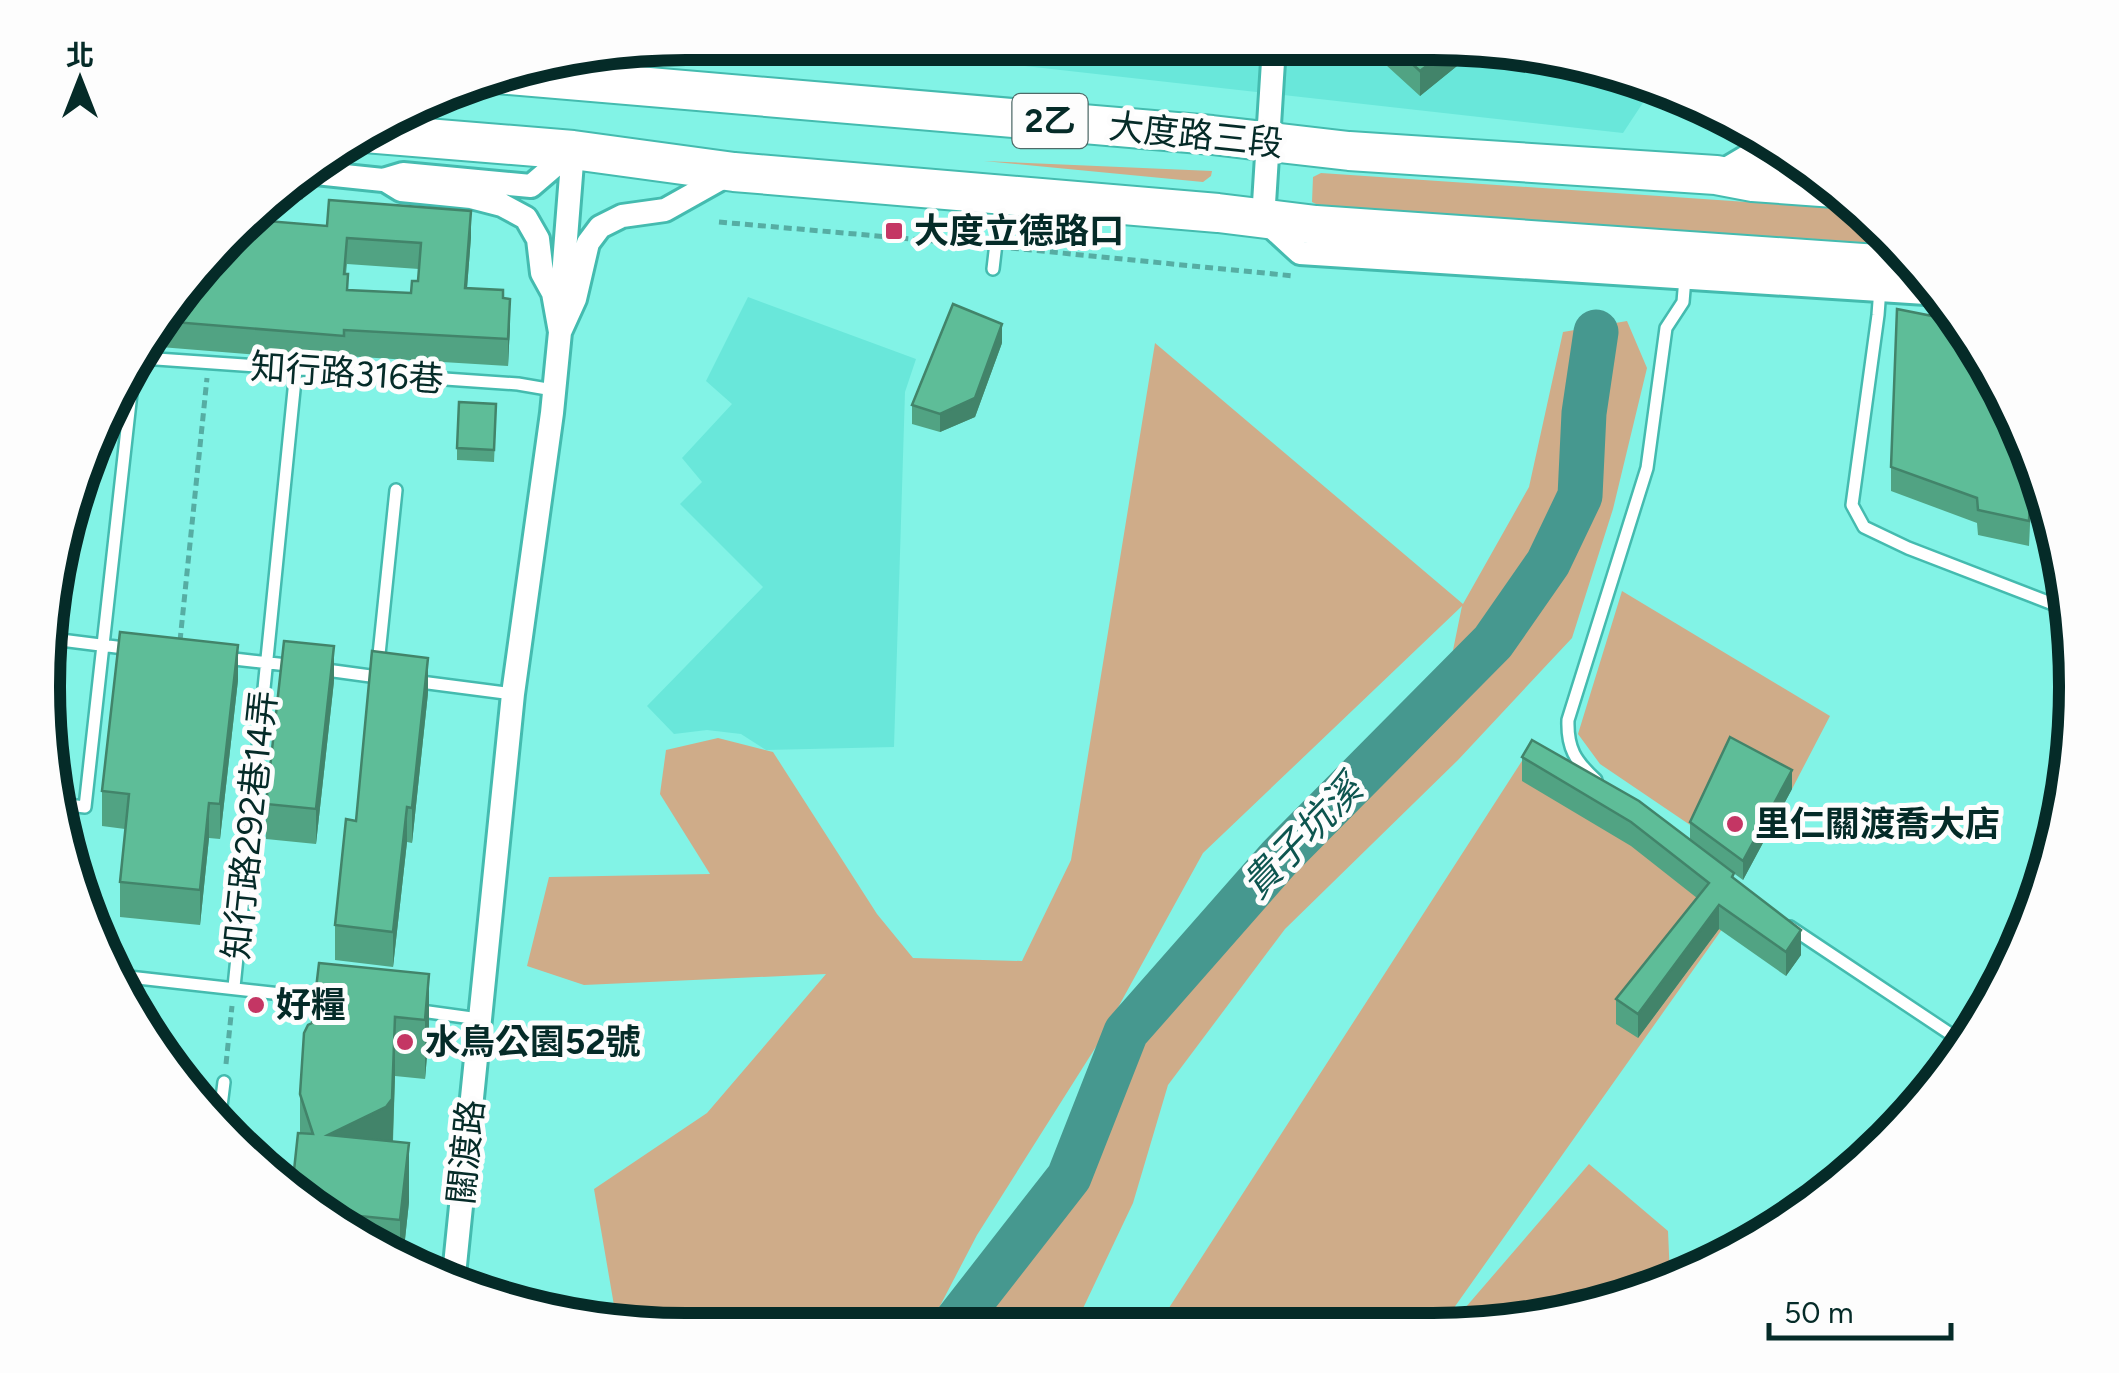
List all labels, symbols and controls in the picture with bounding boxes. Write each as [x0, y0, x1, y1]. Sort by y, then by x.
north arrow [30, 30, 130, 130]
text: 北 [66, 38, 94, 72]
road number: 2乙 [1012, 94, 1088, 148]
street label: 大度路三段 [1107, 105, 1285, 165]
place label: 大度立德路口 [914, 210, 1124, 252]
marker: 大度立德路口 [883, 220, 905, 242]
street label: 知行路316巷 [249, 345, 445, 401]
street label: 知行路292巷14弄 [215, 688, 285, 962]
water label: 貴子坑溪 [1233, 763, 1375, 908]
place label: 里仁關渡喬大店 [1755, 803, 2000, 845]
marker: 里仁關渡喬大店 [1724, 813, 1746, 835]
place label: 好糧 [276, 984, 346, 1026]
marker: 好糧 [245, 994, 267, 1016]
place label: 水鳥公園52號 [425, 1021, 641, 1063]
marker: 水鳥公園52號 [394, 1031, 416, 1053]
street label: 關渡路 [440, 1098, 492, 1206]
scale bar [1769, 1278, 1952, 1340]
text: 50 m [1784, 1294, 1853, 1331]

